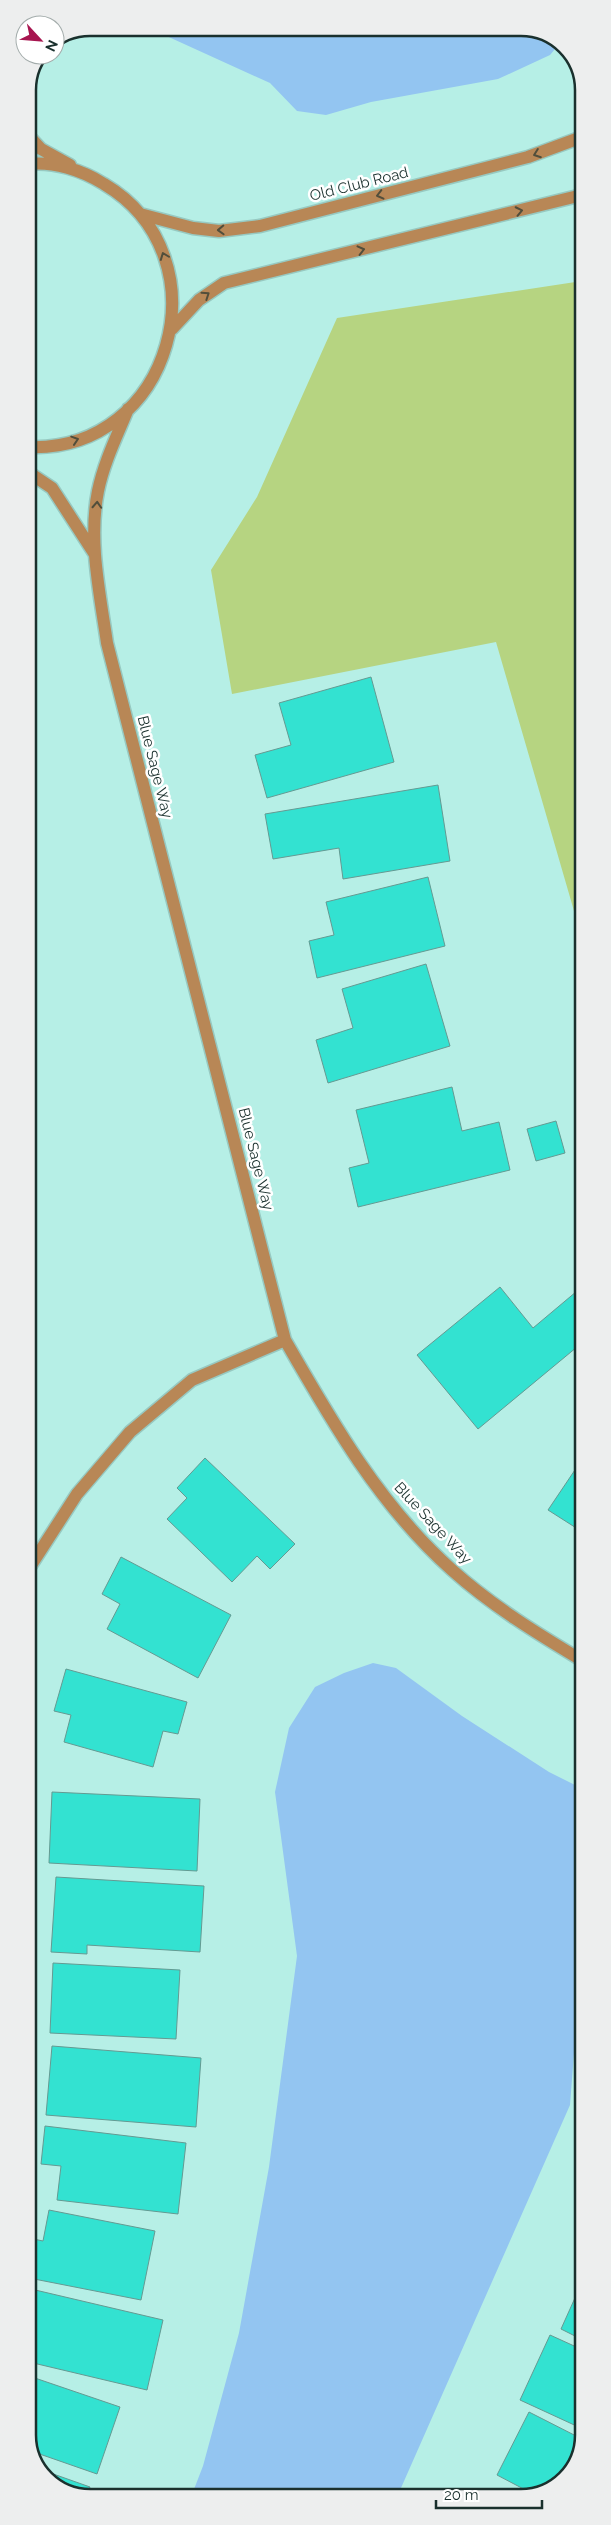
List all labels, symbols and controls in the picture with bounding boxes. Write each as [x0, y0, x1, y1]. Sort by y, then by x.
north arrow [15, 15, 65, 65]
text: N [42, 37, 61, 54]
one-way arrow [533, 148, 542, 158]
street label: Old Club Road [308, 163, 410, 205]
one-way arrow [375, 189, 384, 200]
one-way arrow [514, 206, 523, 217]
one-way arrow [217, 224, 225, 235]
one-way arrow [356, 245, 365, 256]
one-way arrow [160, 252, 170, 261]
one-way arrow [200, 292, 210, 301]
one-way arrow [71, 436, 79, 446]
one-way arrow [91, 500, 102, 508]
street label: Blue Sage Way [134, 714, 176, 820]
street label: Blue Sage Way [235, 1106, 277, 1212]
street label: Blue Sage Way [391, 1478, 475, 1568]
scale bar [436, 2478, 542, 2510]
text: 20 m [444, 2486, 479, 2504]

